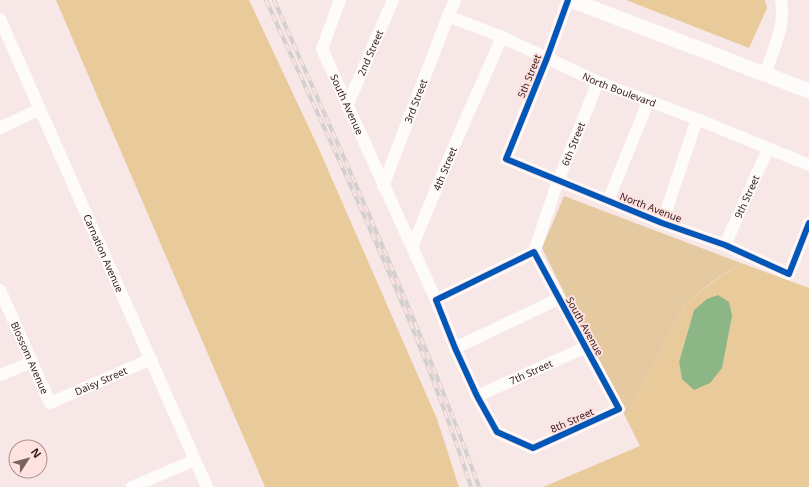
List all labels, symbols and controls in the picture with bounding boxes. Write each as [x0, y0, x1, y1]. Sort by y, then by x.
street label: 2nd Street [354, 27, 386, 78]
street label: 5th Street [514, 52, 544, 100]
street label: North Boulevard [580, 69, 658, 110]
street label: South Avenue [327, 72, 367, 137]
street label: 3rd Street [401, 76, 430, 125]
street label: 6th Street [558, 120, 588, 168]
street label: 4th Street [429, 144, 460, 193]
street label: 9th Street [731, 172, 763, 221]
street label: North Avenue [618, 189, 684, 225]
street label: Carnation Avenue [80, 212, 127, 295]
street label: South Avenue [563, 294, 607, 358]
street label: Blossom Avenue [8, 319, 52, 396]
street label: 7th Street [507, 356, 555, 388]
street label: Daisy Street [72, 363, 130, 398]
street label: 8th Street [548, 404, 596, 436]
north arrow [8, 439, 48, 479]
text: N [28, 445, 45, 461]

